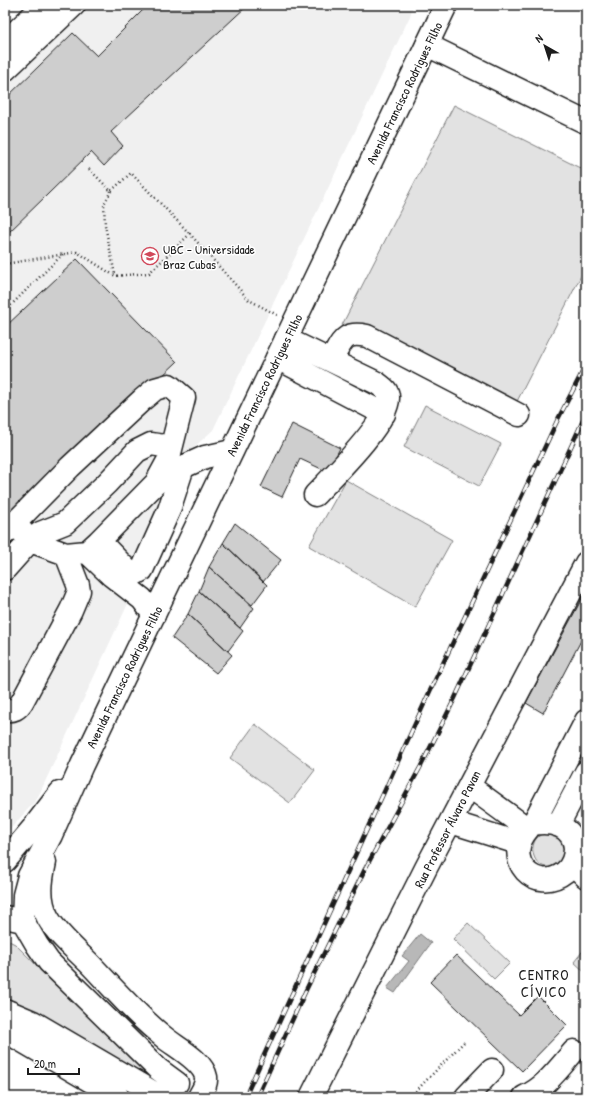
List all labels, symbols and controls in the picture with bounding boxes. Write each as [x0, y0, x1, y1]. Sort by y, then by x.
street label: Avenida Francisco Rodrigues Filho [362, 19, 446, 167]
north arrow [525, 26, 565, 66]
text: N [532, 31, 545, 46]
place label: UBC - Universidade Braz Cubas [163, 240, 255, 273]
school or university icon: UBC - Universidade Braz Cubas [140, 246, 160, 266]
street label: Avenida Francisco Rodrigues Filho [222, 311, 306, 459]
street label: Avenida Francisco Rodrigues Filho [82, 603, 166, 751]
street label: Rua Professor Álvaro Pavan [410, 767, 484, 891]
district label: CENTRO CÍVICO [518, 964, 570, 1002]
scale bar [28, 1050, 79, 1076]
text: 20 m [34, 1055, 56, 1072]

